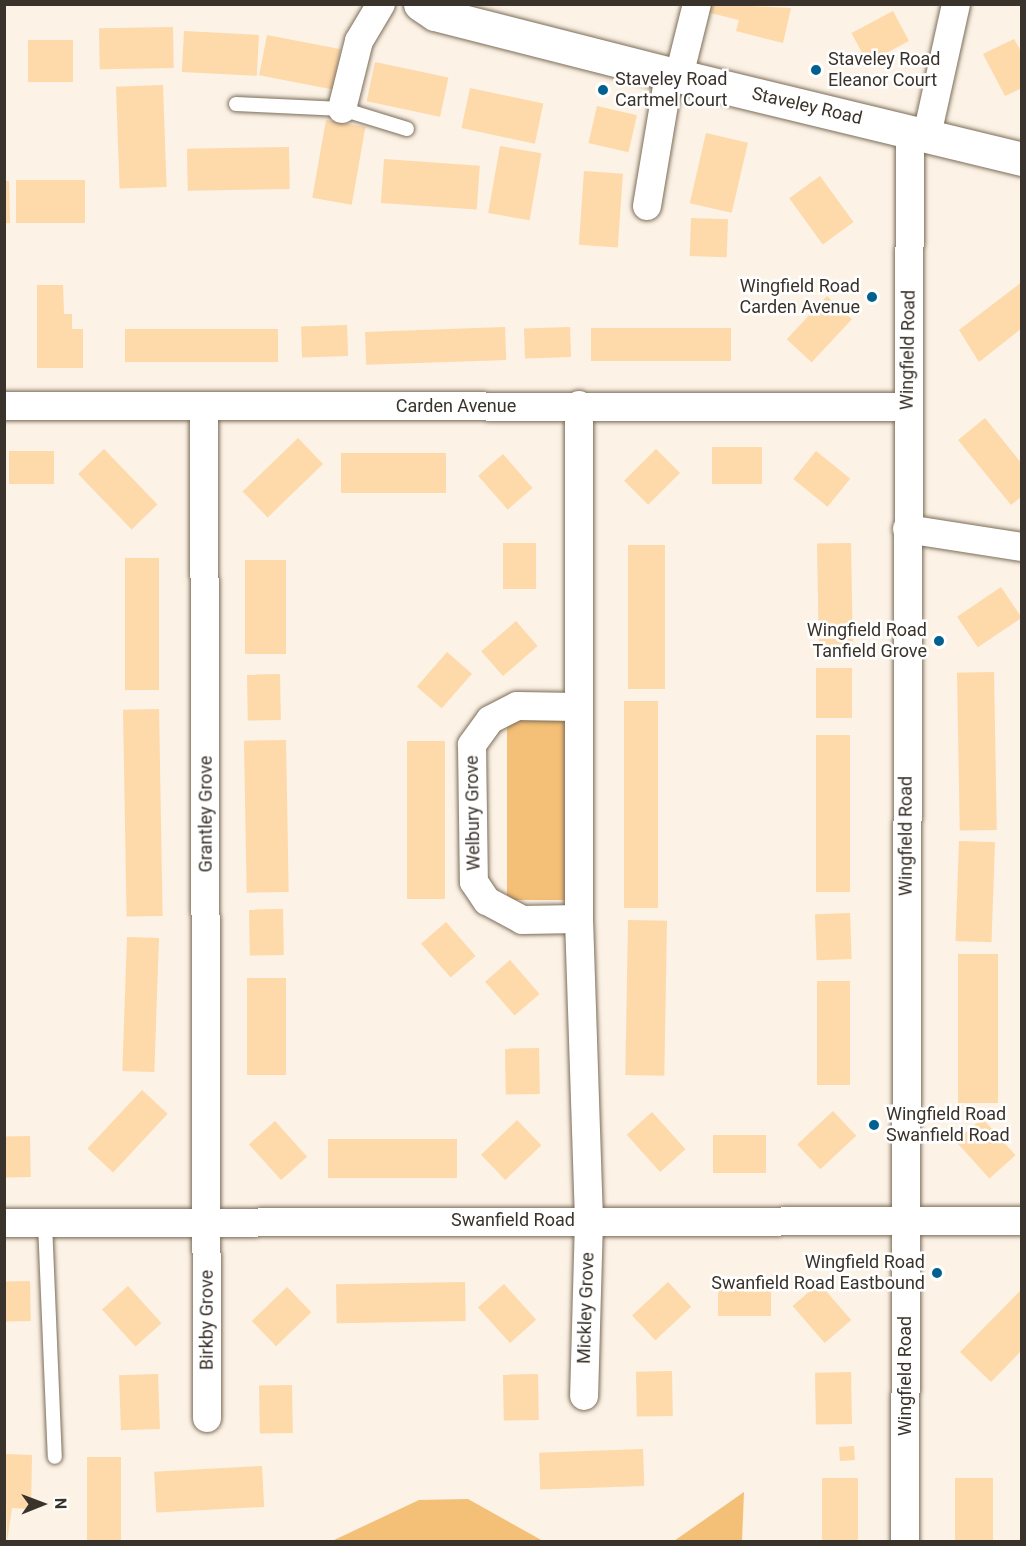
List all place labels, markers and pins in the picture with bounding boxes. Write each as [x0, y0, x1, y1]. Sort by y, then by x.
place label: Staveley Road Eleanor Court [828, 49, 940, 92]
marker: Staveley Road Eleanor Court [809, 63, 823, 77]
place label: Staveley Road Cartmel Court [615, 69, 727, 112]
marker: Staveley Road Cartmel Court [596, 83, 610, 97]
place label: Wingfield Road Carden Avenue [740, 276, 860, 318]
marker: Wingfield Road Carden Avenue [865, 290, 879, 304]
place label: Wingfield Road Tanfield Grove [807, 620, 927, 662]
marker: Wingfield Road Tanfield Grove [932, 634, 946, 648]
place label: Wingfield Road Swanfield Road [886, 1104, 1010, 1146]
marker: Wingfield Road Swanfield Road [867, 1118, 881, 1132]
place label: Wingfield Road Swanfield Road Eastbound [711, 1252, 925, 1294]
marker: Wingfield Road Swanfield Road Eastbound [930, 1266, 944, 1280]

